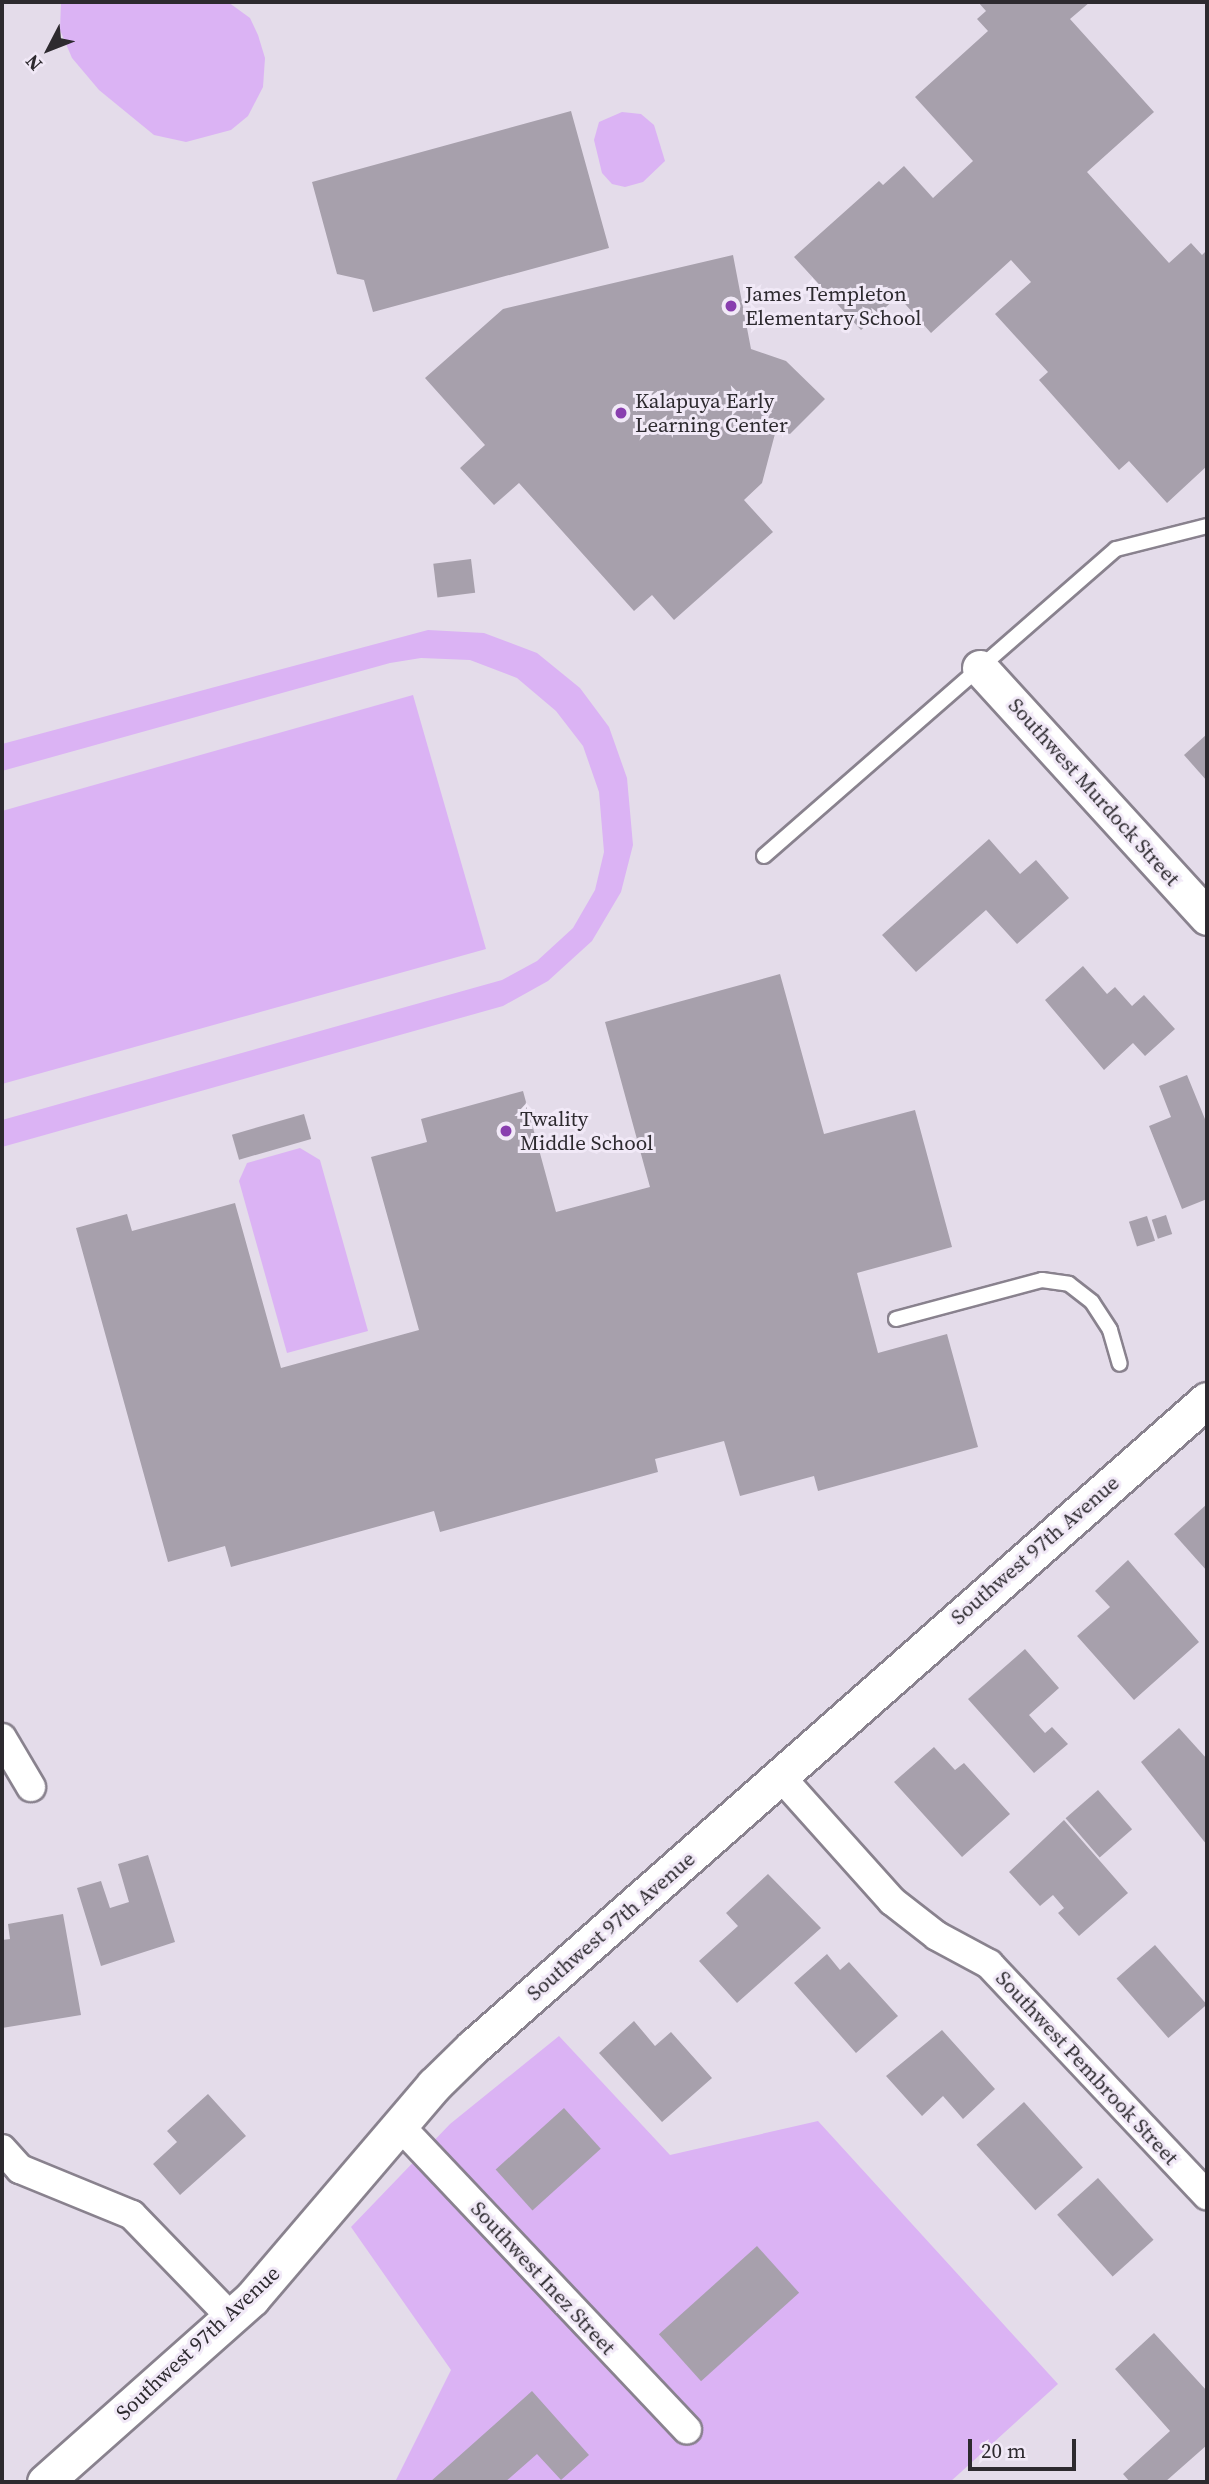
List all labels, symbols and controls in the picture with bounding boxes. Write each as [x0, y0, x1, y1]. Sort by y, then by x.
north arrow [14, 14, 84, 84]
text: N [19, 49, 48, 77]
place label: James Templeton Elementary School [745, 281, 922, 331]
marker: James Templeton Elementary School [723, 298, 739, 314]
place label: Kalapuya Early Learning Center [635, 388, 788, 438]
marker: Kalapuya Early Learning Center [613, 405, 629, 421]
street label: Southwest Murdock Street [1003, 693, 1185, 891]
place label: Twality Middle School [520, 1106, 653, 1156]
marker: Twality Middle School [498, 1123, 514, 1139]
street label: Southwest 97th Avenue [946, 1470, 1124, 1630]
street label: Southwest 97th Avenue [522, 1846, 700, 2006]
street label: Southwest Pembrook Street [990, 1966, 1184, 2170]
street label: Southwest Inez Street [465, 2196, 621, 2360]
street label: Southwest 97th Avenue [111, 2261, 285, 2425]
scale bar [971, 2424, 1080, 2468]
text: 20 m [981, 2436, 1026, 2465]

